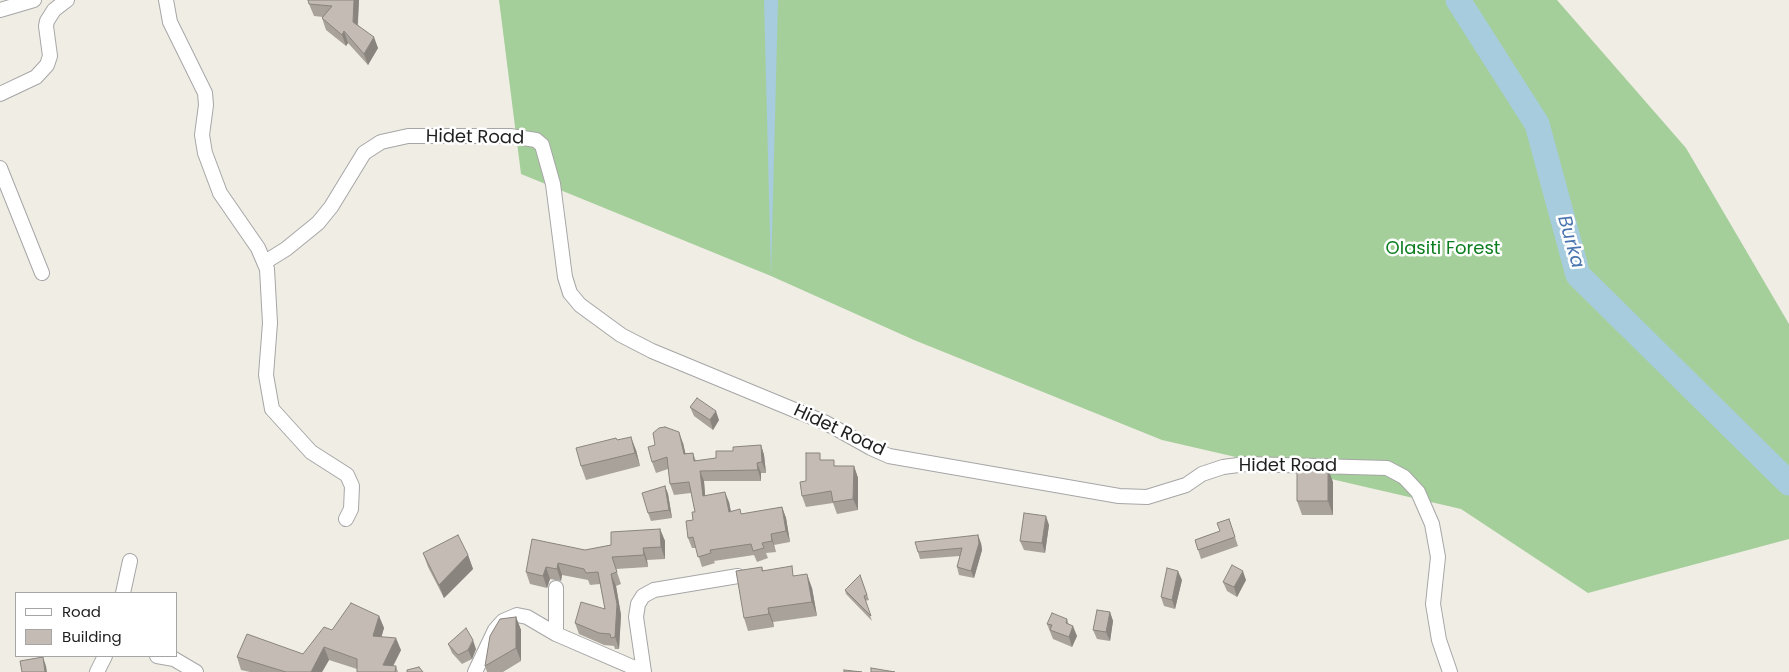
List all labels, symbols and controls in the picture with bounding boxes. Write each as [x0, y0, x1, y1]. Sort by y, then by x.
street label: Hidet Road [426, 126, 524, 150]
water label: Burka [1552, 213, 1588, 271]
park label: Olasiti Forest [1386, 238, 1500, 260]
street label: Hidet Road [790, 400, 888, 462]
street label: Hidet Road [1239, 455, 1337, 477]
legend [15, 592, 178, 657]
text: Road [62, 601, 101, 622]
text: Building [62, 626, 122, 647]

